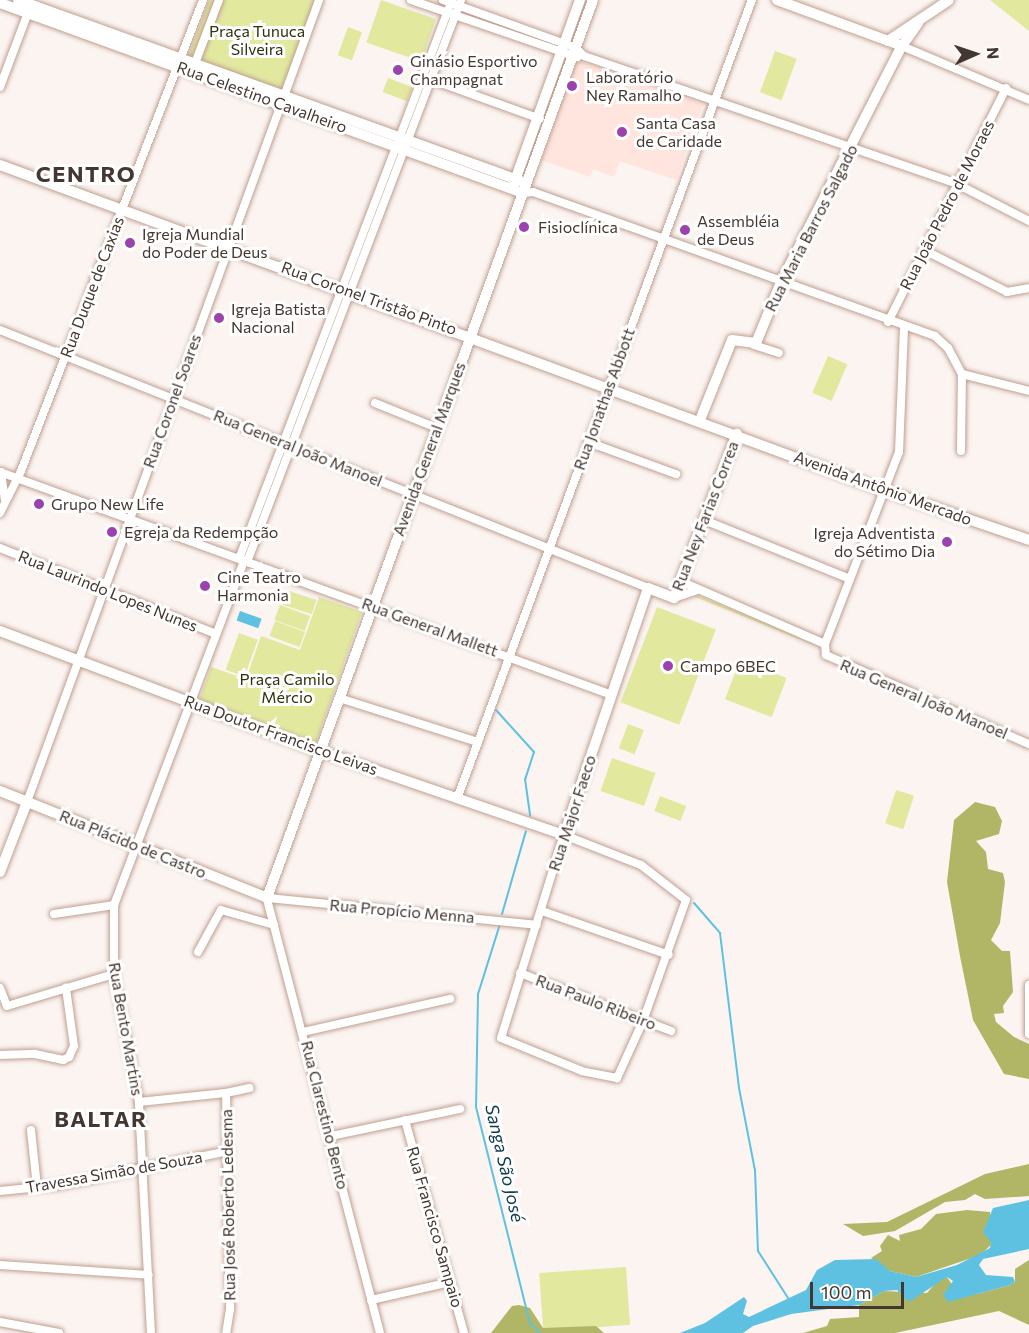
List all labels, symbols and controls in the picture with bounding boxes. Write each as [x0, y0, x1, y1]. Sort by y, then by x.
park label: Praça Tunuca Silveira [209, 21, 305, 59]
north arrow [945, 24, 1005, 84]
text: N [984, 47, 1003, 60]
place label: Ginásio Esportivo Champagnat [410, 51, 538, 89]
street label: Rua Celestino Cavalheiro [174, 57, 350, 137]
marker: Ginásio Esportivo Champagnat [391, 63, 405, 77]
place label: Laboratório Ney Ramalho [586, 67, 682, 105]
marker: Laboratório Ney Ramalho [563, 77, 581, 95]
place label: Santa Casa de Caridade [636, 113, 722, 151]
street label: Rua João Pedro de Moraes [896, 117, 998, 293]
marker: Santa Casa de Caridade [613, 123, 631, 141]
street label: Rua Maria Barros Salgado [760, 141, 862, 315]
district label: CENTRO [36, 161, 136, 187]
place label: Assembléia de Deus [697, 211, 779, 249]
street label: Rua Duque de Caxias [56, 214, 128, 360]
place label: Fisioclínica [538, 217, 618, 237]
marker: Fisioclínica [515, 218, 533, 236]
marker: Assembléia de Deus [678, 223, 692, 237]
place label: Igreja Mundial do Poder de Deus [142, 224, 268, 262]
marker: Igreja Mundial do Poder de Deus [123, 236, 137, 250]
street label: Rua Coronel Tristão Pinto [279, 257, 459, 339]
place label: Igreja Batista Nacional [231, 299, 326, 337]
marker: Igreja Batista Nacional [212, 311, 226, 325]
street label: Rua Jonathas Abbott [569, 325, 639, 473]
street label: Rua Coronel Soares [139, 331, 205, 471]
street label: Avenida General Marques [389, 359, 469, 539]
street label: Rua General João Manoel [211, 405, 385, 491]
street label: Rua Ney Farias Correa [668, 438, 742, 594]
street label: Avenida Antônio Mercado [791, 447, 975, 529]
place label: Grupo New Life [51, 494, 164, 514]
marker: Grupo New Life [32, 497, 46, 511]
place label: Egreja da Redempção [124, 522, 278, 542]
place label: Igreja Adventista do Sétimo Dia [814, 523, 935, 561]
marker: Egreja da Redempção [105, 525, 119, 539]
marker: Igreja Adventista do Sétimo Dia [940, 535, 954, 549]
street label: Rua Laurindo Lopes Nunes [15, 546, 201, 636]
place label: Cine Teatro Harmonia [217, 567, 301, 605]
marker: Cine Teatro Harmonia [198, 579, 212, 593]
street label: Rua General Mallett [359, 593, 501, 661]
street label: Rua General João Manoel [837, 655, 1011, 743]
place label: Campo 6BEC [680, 656, 776, 676]
marker: Campo 6BEC [661, 659, 675, 673]
park label: Praça Camilo Mércio [239, 669, 335, 707]
street label: Rua Doutor Francisco Leivas [182, 691, 380, 779]
street label: Rua Major Faeco [544, 753, 600, 873]
street label: Rua Plácido de Castro [57, 806, 209, 882]
street label: Rua Propício Menna [329, 895, 475, 927]
street label: Rua Bento Martins [105, 961, 147, 1097]
street label: Rua Paulo Ribeiro [533, 970, 659, 1034]
street label: Rua Clarestino Bento [297, 1039, 353, 1191]
water label: Sanga São José [481, 1102, 529, 1224]
district label: BALTAR [54, 1106, 148, 1132]
street label: Rua José Roberto Ledesma [217, 1109, 239, 1301]
street label: Rua Francisco Sampaio [403, 1144, 467, 1310]
street label: Travessa Simão de Souza [24, 1147, 204, 1197]
scale bar [813, 1270, 908, 1308]
text: 100 m [821, 1281, 871, 1303]

